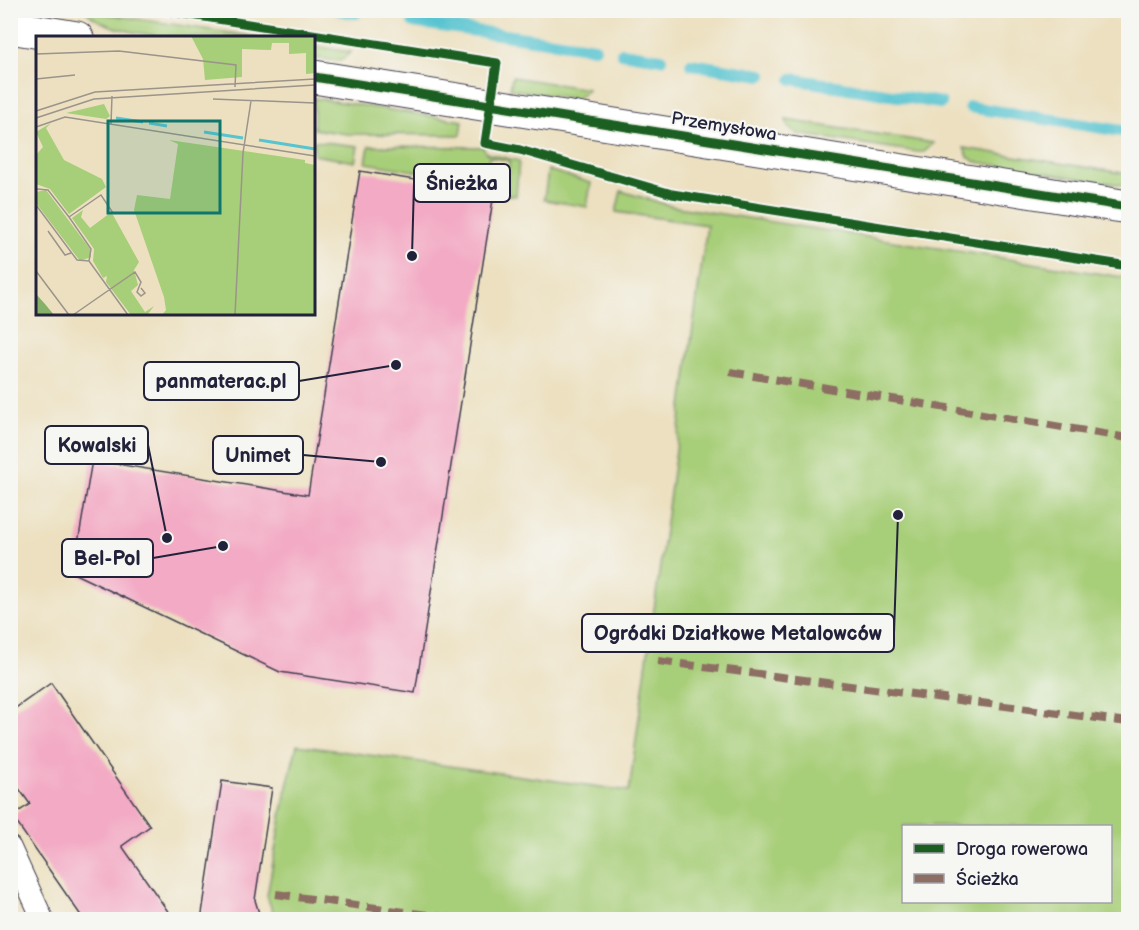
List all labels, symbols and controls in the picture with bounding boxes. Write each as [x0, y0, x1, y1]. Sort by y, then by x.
inset map [36, 36, 315, 315]
street label: Przemysłowa [670, 108, 778, 145]
callout: Śnieżka [414, 164, 510, 202]
text: Śnieżka [426, 169, 498, 196]
callout: panmaterac.pl [144, 362, 299, 400]
text: panmaterac.pl [156, 370, 286, 394]
callout: Kowalski [45, 426, 148, 464]
text: Kowalski [58, 434, 136, 458]
callout: Unimet [213, 436, 303, 474]
text: Unimet [225, 444, 291, 468]
callout: Bel-Pol [62, 539, 153, 577]
text: Bel-Pol [74, 547, 140, 571]
callout: Ogródki Działkowe Metalowców [582, 614, 894, 652]
text: Ogródki Działkowe Metalowców [594, 622, 882, 646]
legend [902, 825, 1112, 903]
text: Droga rowerowa [956, 839, 1088, 860]
text: Ścieżka [956, 867, 1019, 890]

